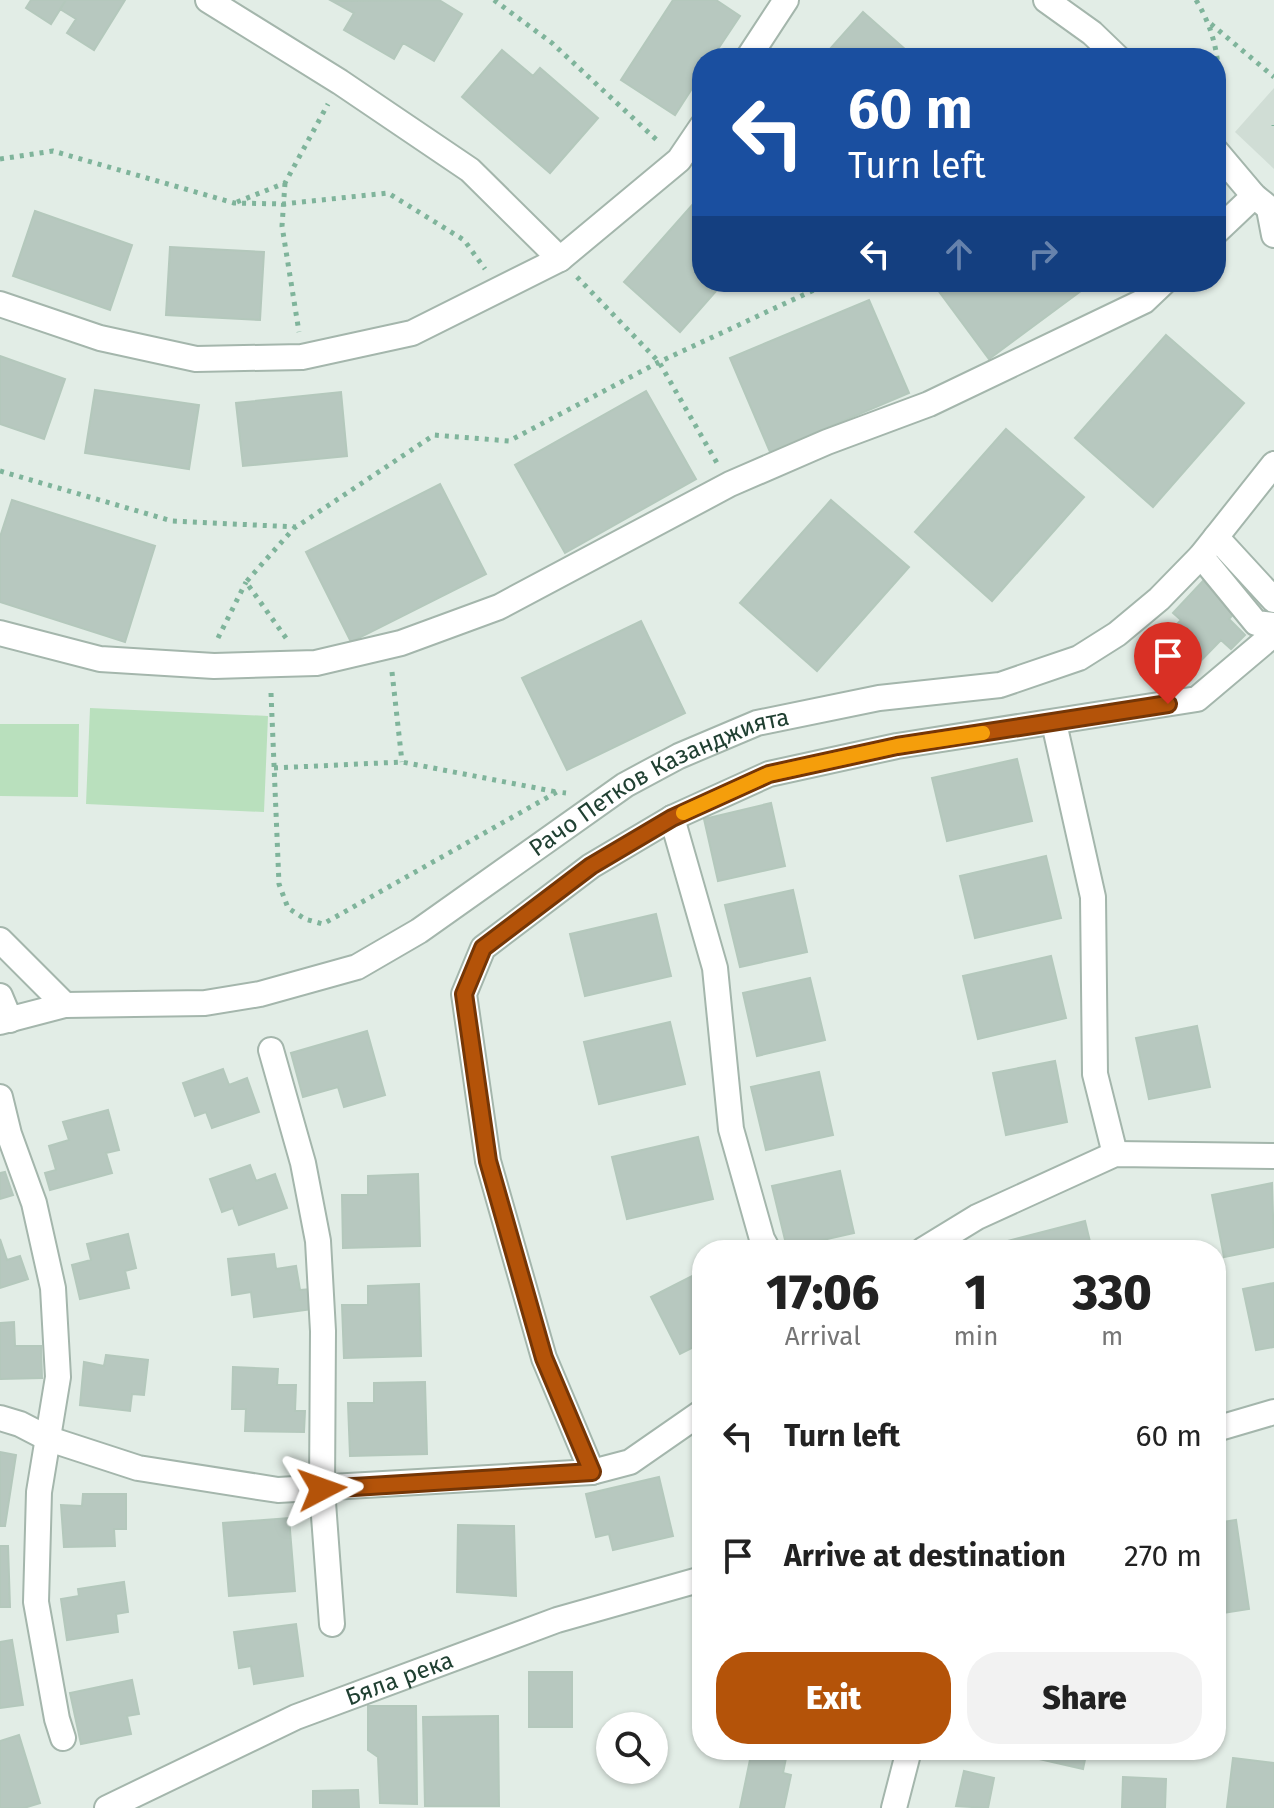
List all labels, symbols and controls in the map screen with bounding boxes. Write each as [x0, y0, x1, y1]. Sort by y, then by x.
text: 60 m [848, 76, 973, 143]
icon: left [716, 80, 820, 184]
text: Turn left [848, 144, 986, 188]
icon: left [853, 232, 897, 276]
icon: ahead [937, 232, 981, 276]
icon: right [1021, 232, 1065, 276]
pin [1134, 622, 1202, 704]
icon: arrive [1146, 634, 1190, 678]
street label: Рачо Петков Казанджията [524, 703, 792, 862]
text: 17:06 [766, 1264, 879, 1322]
text: 1 [965, 1264, 987, 1322]
text: 330 [1073, 1264, 1152, 1322]
text: Arrival [785, 1321, 861, 1352]
text: min [954, 1321, 998, 1352]
text: m [1101, 1321, 1123, 1352]
icon: left [716, 1414, 760, 1458]
text: Turn left [784, 1418, 900, 1454]
text: 60 m [1136, 1418, 1202, 1454]
position arrow [280, 1447, 364, 1531]
icon: arrive [716, 1534, 760, 1578]
text: Arrive at destination [784, 1538, 1066, 1574]
text: 270 m [1124, 1538, 1202, 1574]
street label: Бяла река [342, 1646, 457, 1711]
button: Exit [716, 1652, 951, 1744]
button: Share [967, 1652, 1202, 1744]
map controls [596, 1712, 668, 1784]
button: search [596, 1712, 668, 1784]

